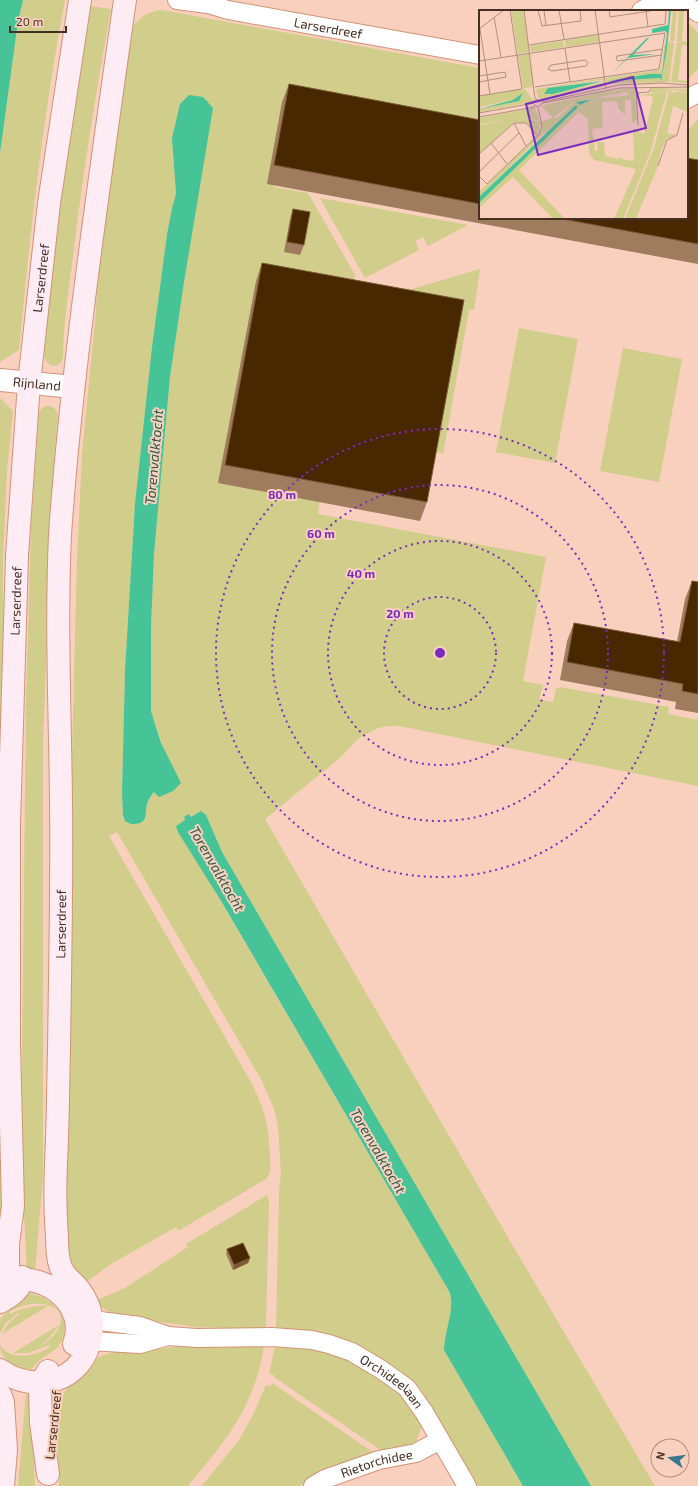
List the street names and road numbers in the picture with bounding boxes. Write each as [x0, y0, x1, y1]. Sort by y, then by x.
street label: Larserdreef [293, 14, 365, 42]
street label: Larserdreef [29, 242, 53, 313]
street label: Rijnland [12, 373, 62, 394]
street label: Larserdreef [7, 565, 25, 636]
street label: Larserdreef [52, 888, 69, 959]
street label: Orchideelaan [357, 1351, 427, 1411]
street label: Larserdreef [41, 1389, 65, 1460]
street label: Rietorchidee [338, 1446, 414, 1481]

